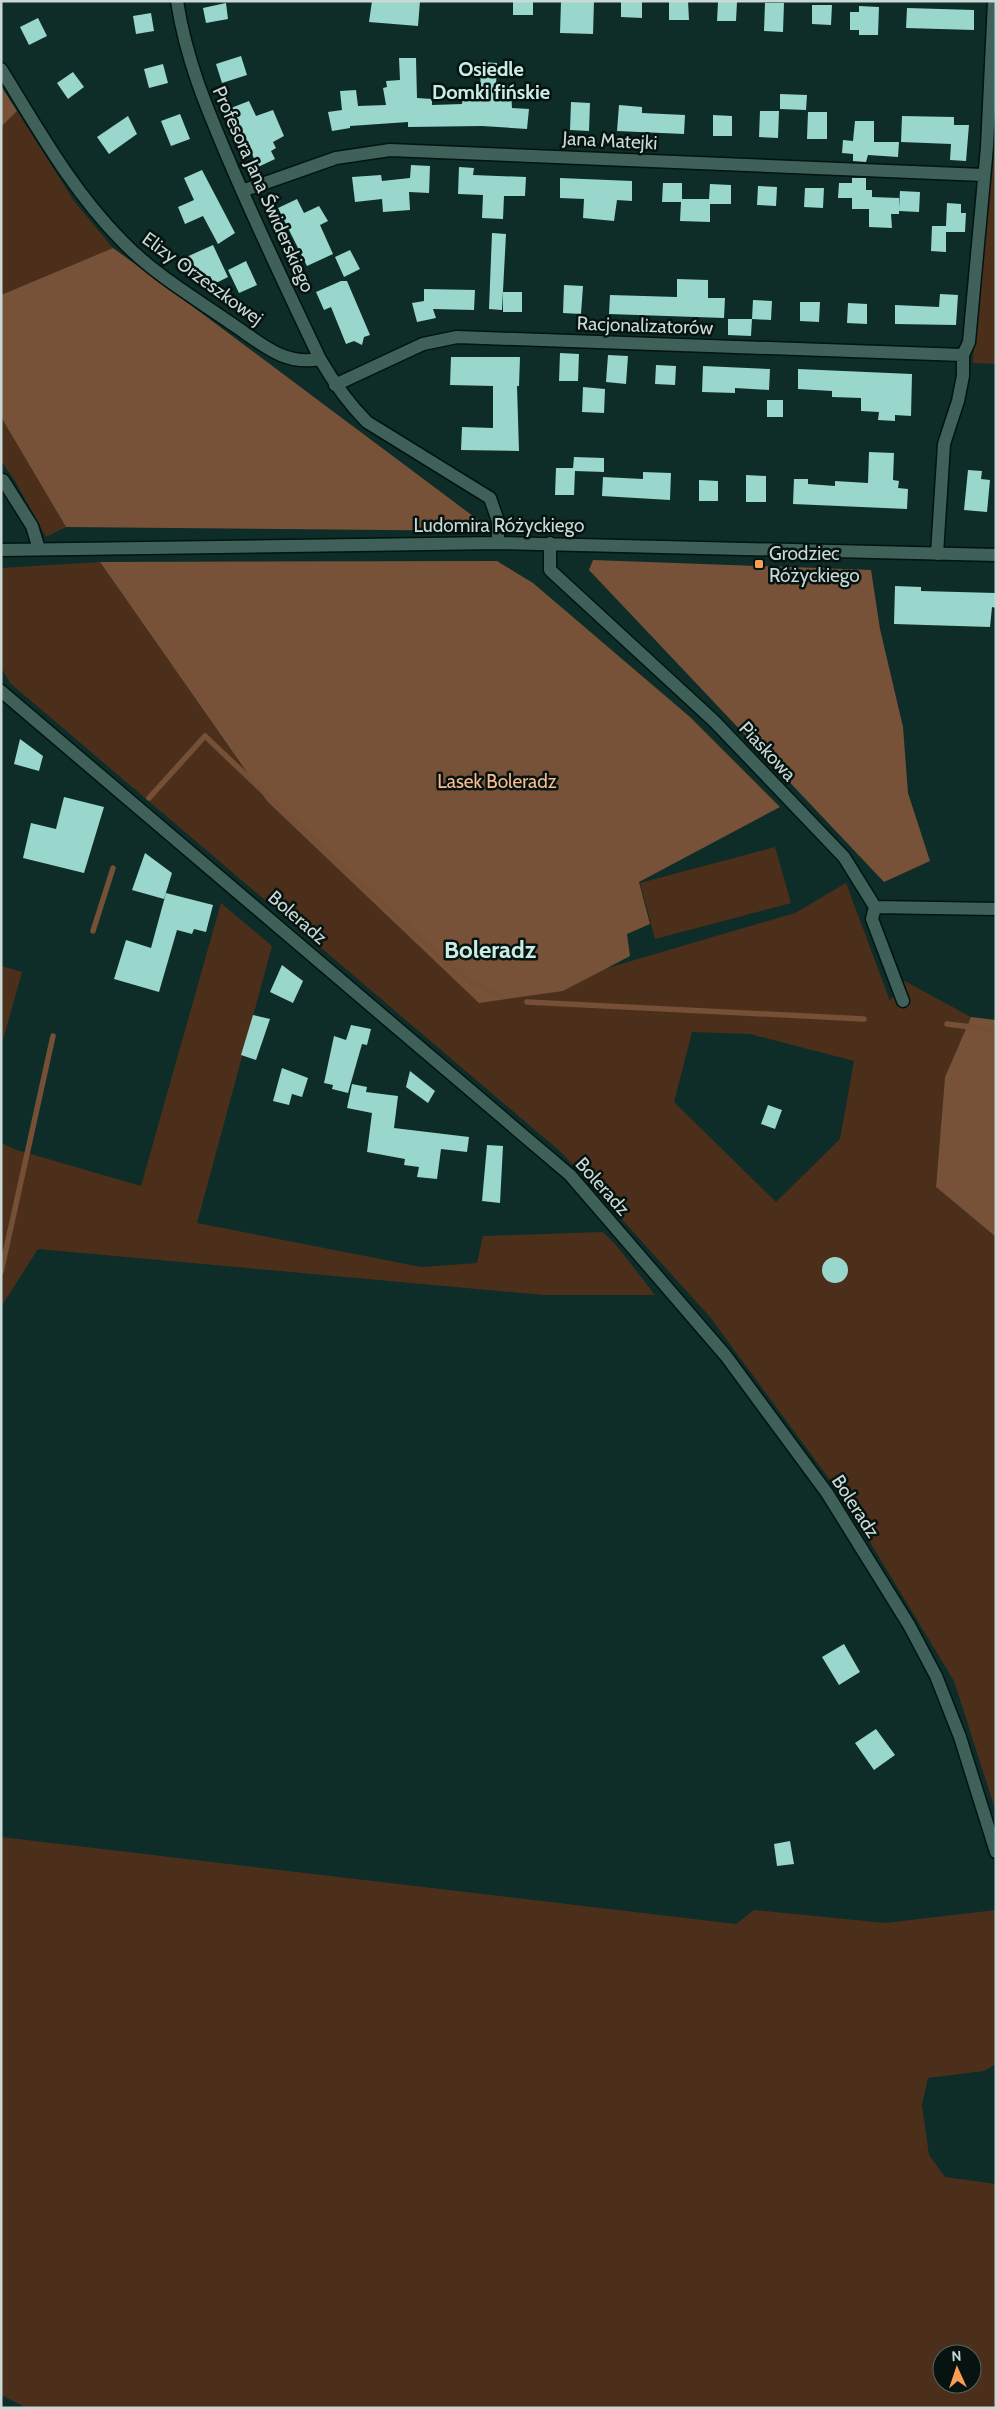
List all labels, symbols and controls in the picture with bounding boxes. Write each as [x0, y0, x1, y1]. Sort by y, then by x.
district label: Osiedle Domki fińskie [432, 57, 550, 104]
street label: Profesora Jana Świderskiego [208, 82, 320, 296]
street label: Jana Matejki [561, 126, 658, 154]
street label: Elizy Orzeszkowej [138, 227, 268, 330]
street label: Racjonalizatorów [576, 312, 714, 339]
street label: Ludomira Różyckiego [413, 514, 585, 537]
place label: Grodziec Różyckiego [769, 542, 860, 587]
marker: Grodziec Różyckiego [753, 558, 765, 570]
street label: Piaskowa [734, 717, 801, 786]
park label: Lasek Boleradz [437, 770, 557, 793]
street label: Boleradz [264, 886, 332, 949]
district label: Boleradz [444, 935, 536, 964]
street label: Boleradz [571, 1152, 635, 1220]
street label: Boleradz [827, 1470, 884, 1542]
north arrow [932, 2344, 982, 2394]
text: N [951, 2347, 962, 2365]

